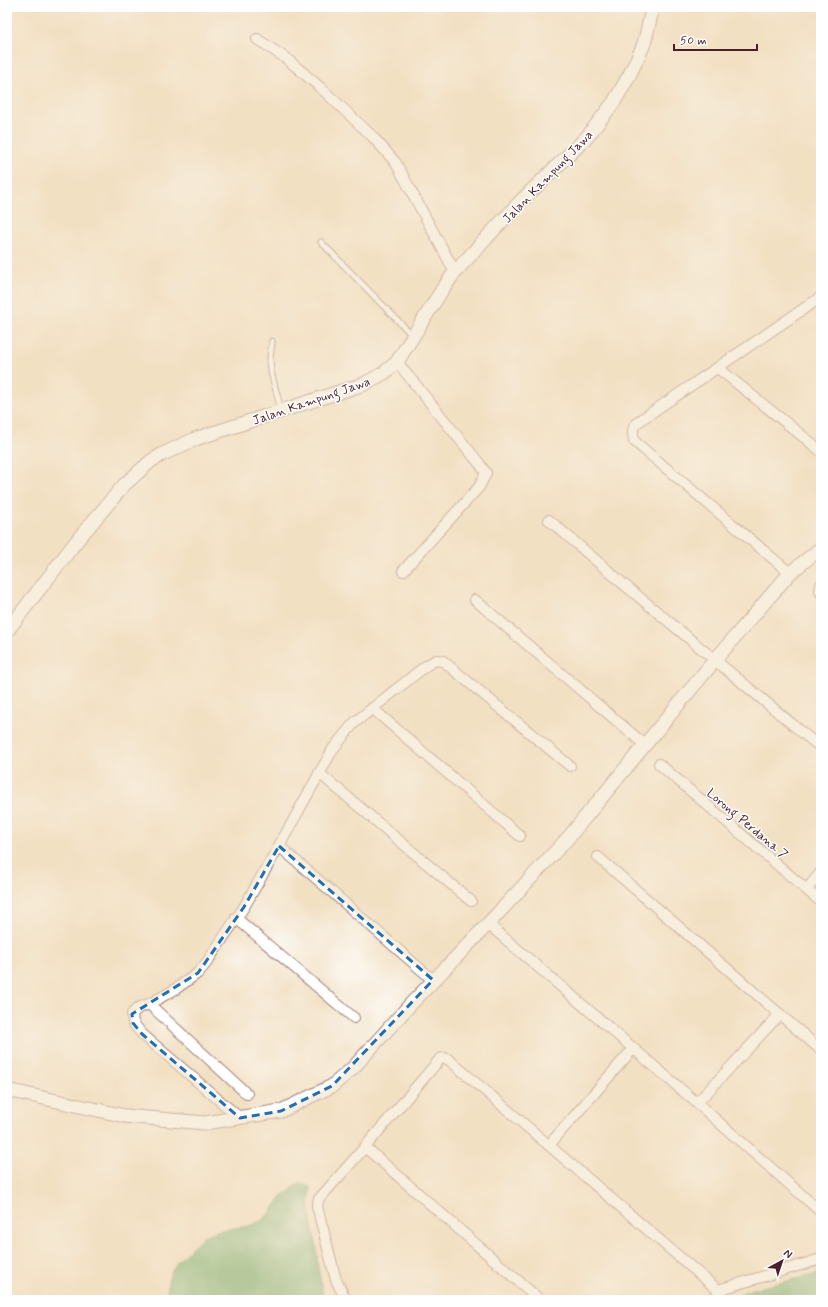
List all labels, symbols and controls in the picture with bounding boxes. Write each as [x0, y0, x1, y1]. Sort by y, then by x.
scale bar [674, 26, 757, 52]
text: 50 m [680, 33, 707, 49]
street label: Jalan Kampung Jawa [499, 127, 598, 229]
street label: Jalan Kampung Jawa [250, 373, 373, 431]
street label: Lorong Perdana 7 [701, 785, 791, 865]
north arrow [762, 1241, 802, 1281]
text: N [780, 1246, 795, 1262]

